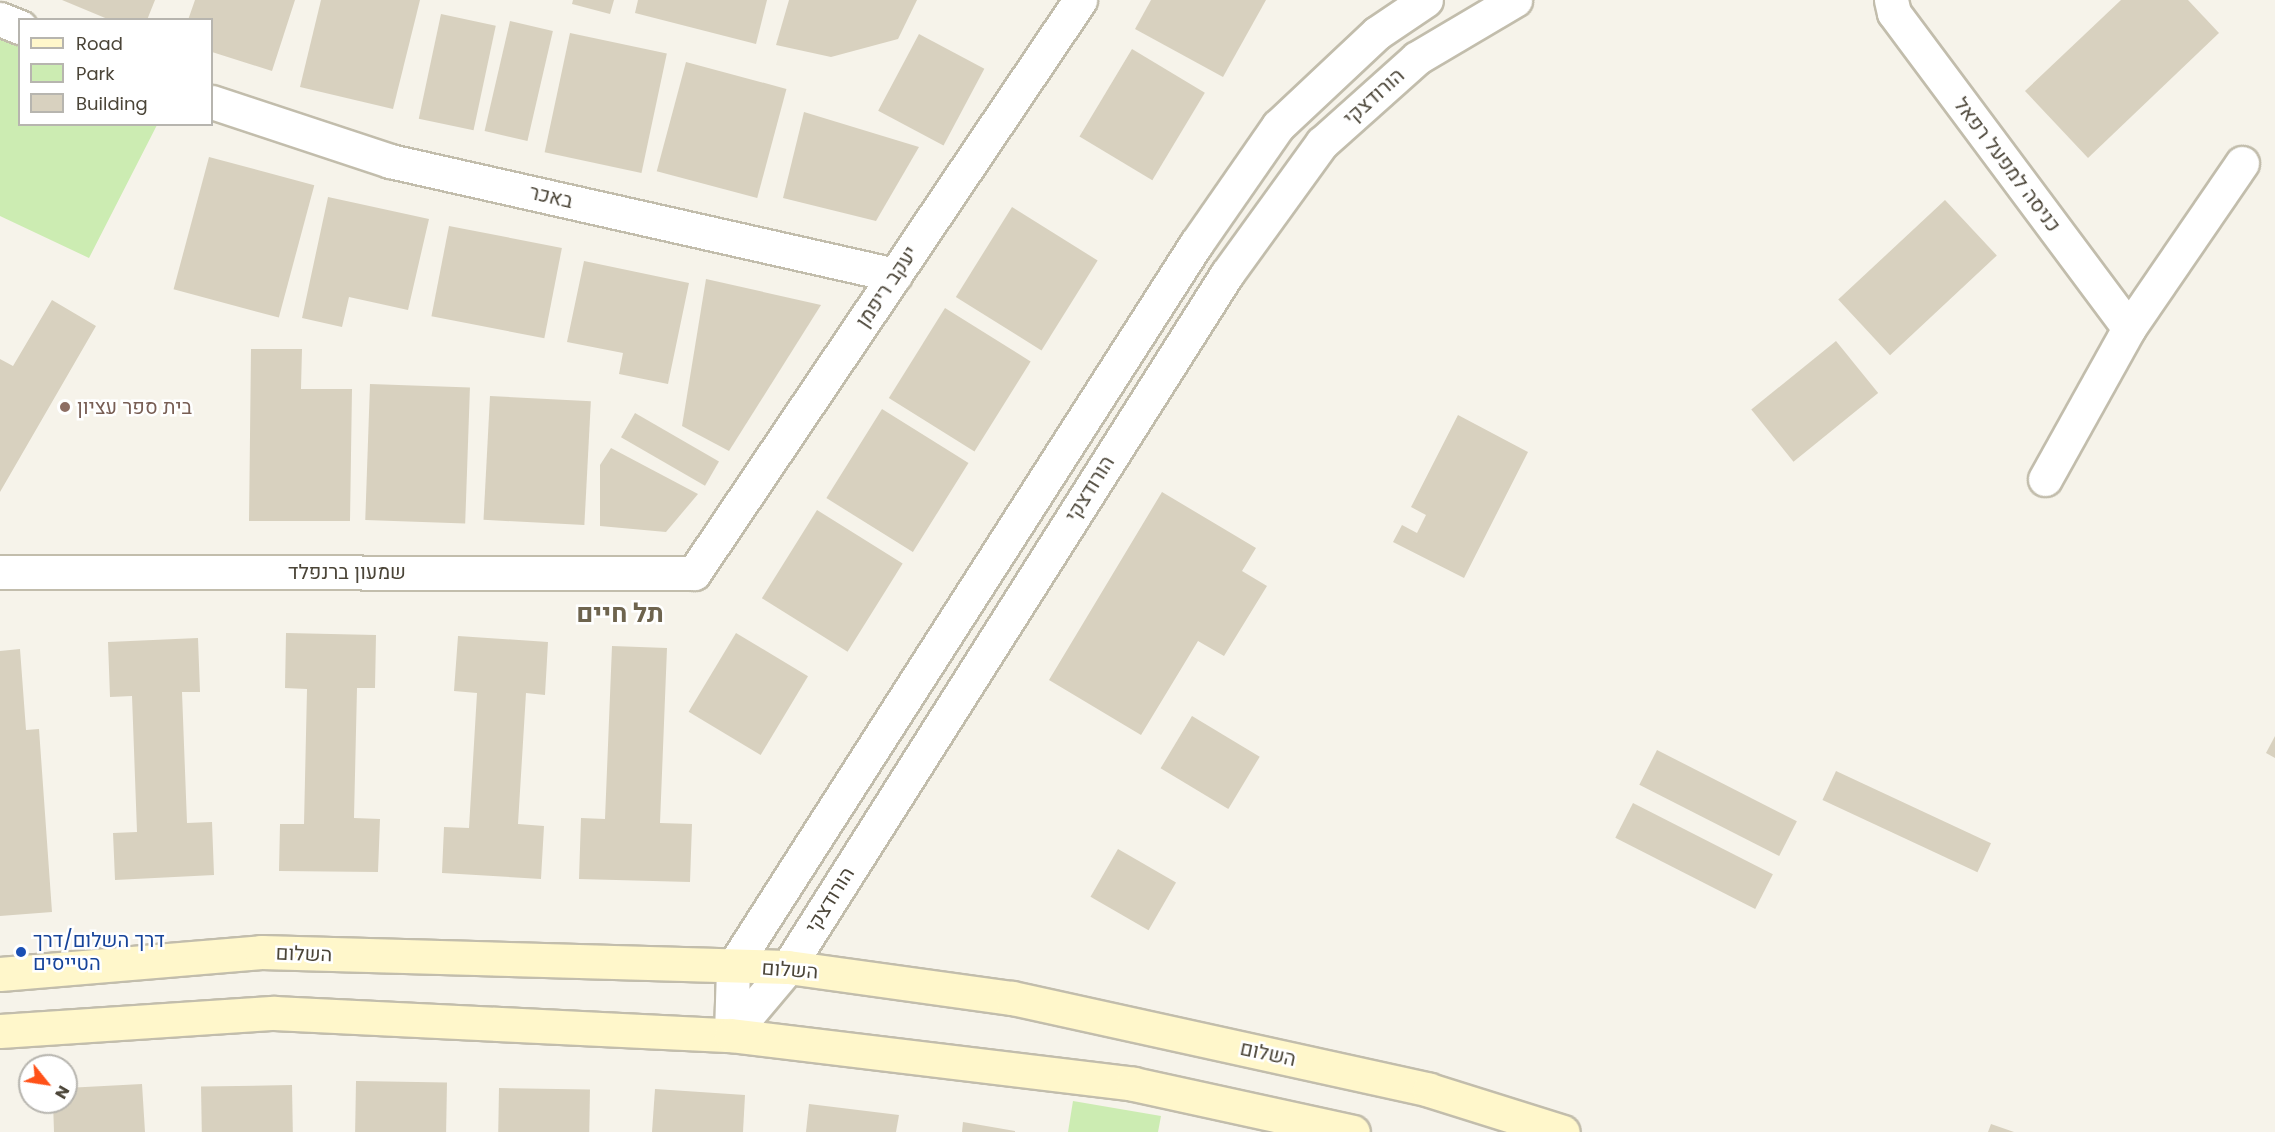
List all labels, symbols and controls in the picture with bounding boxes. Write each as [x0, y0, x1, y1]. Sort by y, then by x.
legend [18, 18, 213, 126]
text: Road [76, 31, 123, 56]
text: Park [76, 61, 115, 86]
street label: הורודצקי [1339, 64, 1409, 130]
text: Building [76, 91, 148, 116]
street label: כניסה למפעל רפאל [1949, 93, 2065, 237]
street label: באכר [527, 180, 575, 214]
street label: יעקב ריפמן [851, 242, 923, 332]
place label: בית ספר עציון [77, 395, 192, 419]
marker: בית ספר עציון [58, 400, 72, 414]
street label: הורודצקי [1060, 452, 1120, 526]
street label: שמעון ברנפלד [288, 560, 406, 584]
district label: תל חיים [576, 598, 664, 630]
street label: הורודצקי [800, 863, 860, 937]
place label: דרך השלום/דרך הטייסים [33, 928, 165, 975]
street label: השלום [275, 941, 333, 967]
marker: דרך השלום/דרך הטייסים [14, 945, 28, 959]
street label: השלום [761, 956, 819, 984]
street label: השלום [1238, 1036, 1298, 1072]
north arrow [18, 1054, 78, 1114]
text: N [49, 1081, 75, 1103]

